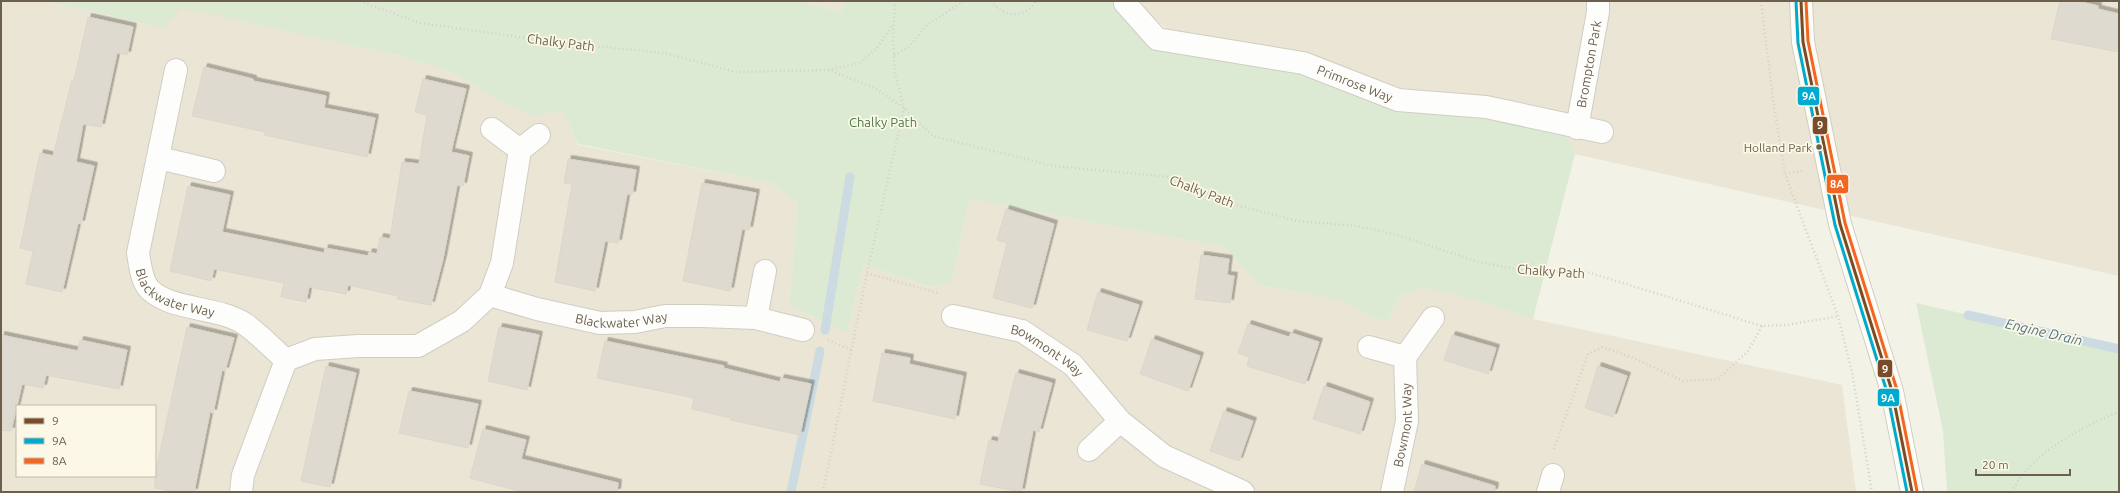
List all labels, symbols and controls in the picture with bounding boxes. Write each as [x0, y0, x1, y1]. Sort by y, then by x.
street label: Brompton Park [1574, 19, 1603, 109]
street label: Chalky Path [526, 31, 596, 53]
street label: Primrose Way [1315, 62, 1395, 104]
line badge: 9A [1797, 86, 1820, 106]
text: 9A [1802, 90, 1816, 102]
park label: Chalky Path [849, 115, 917, 129]
line badge: 9 [1812, 116, 1828, 135]
text: 9 [1817, 119, 1823, 131]
place label: Holland Park [1744, 141, 1812, 154]
marker: Holland Park [1814, 142, 1824, 152]
street label: Chalky Path [1168, 172, 1236, 210]
line badge: 8A [1826, 174, 1849, 194]
text: 8A [1830, 178, 1844, 190]
street label: Chalky Path [1517, 262, 1585, 280]
street label: Blackwater Way [134, 267, 216, 319]
street label: Blackwater Way [574, 309, 669, 330]
water label: Engine Drain [2004, 315, 2084, 349]
street label: Bowmont Way [1010, 322, 1086, 379]
line badge: 9 [1877, 359, 1893, 378]
text: 9 [1882, 363, 1888, 375]
street label: Bowmont Way [1390, 383, 1414, 469]
line badge: 9A [1877, 388, 1900, 407]
text: 9A [1881, 392, 1895, 404]
legend [16, 405, 156, 477]
text: 9 [52, 414, 59, 427]
text: 9A [52, 434, 67, 447]
scale bar [1976, 451, 2070, 477]
text: 8A [52, 454, 67, 467]
text: 20 m [1982, 458, 2009, 471]

